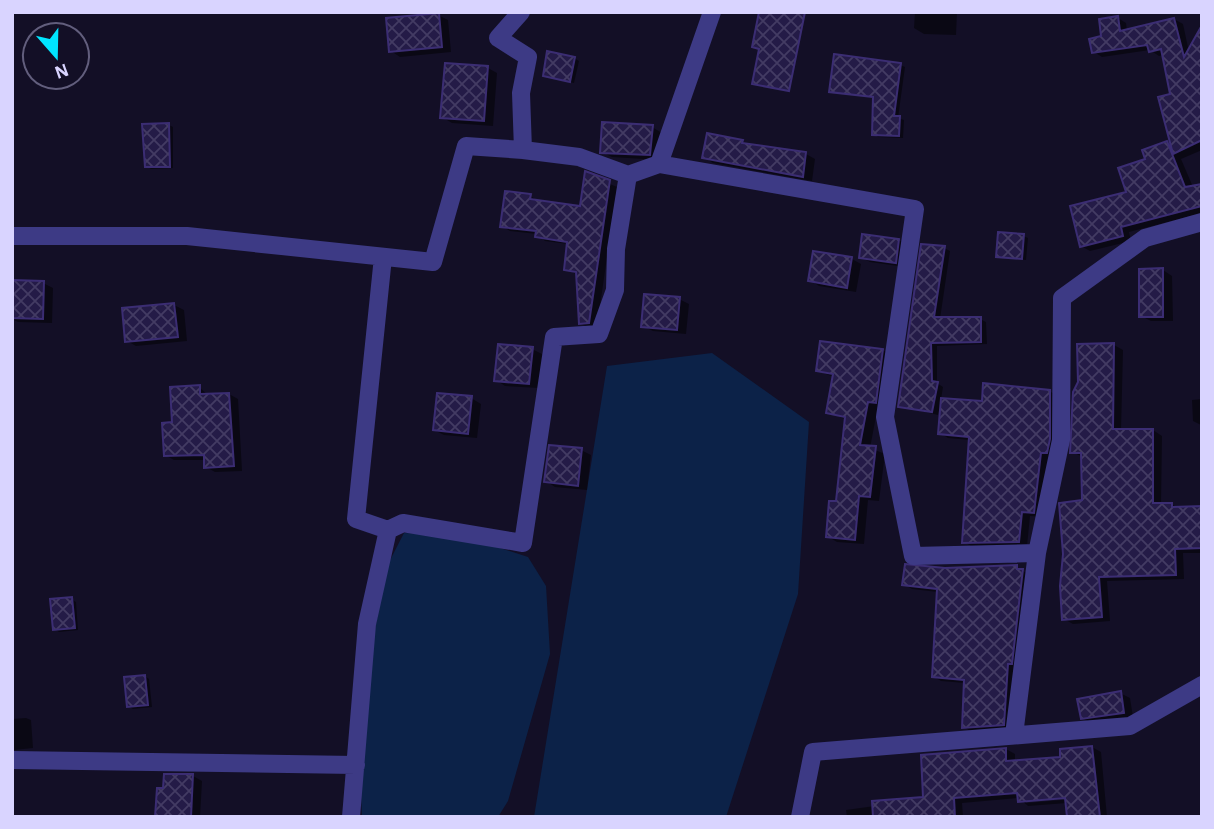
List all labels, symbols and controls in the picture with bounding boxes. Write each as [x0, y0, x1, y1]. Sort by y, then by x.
north arrow [21, 21, 91, 91]
text: N [52, 59, 71, 82]

